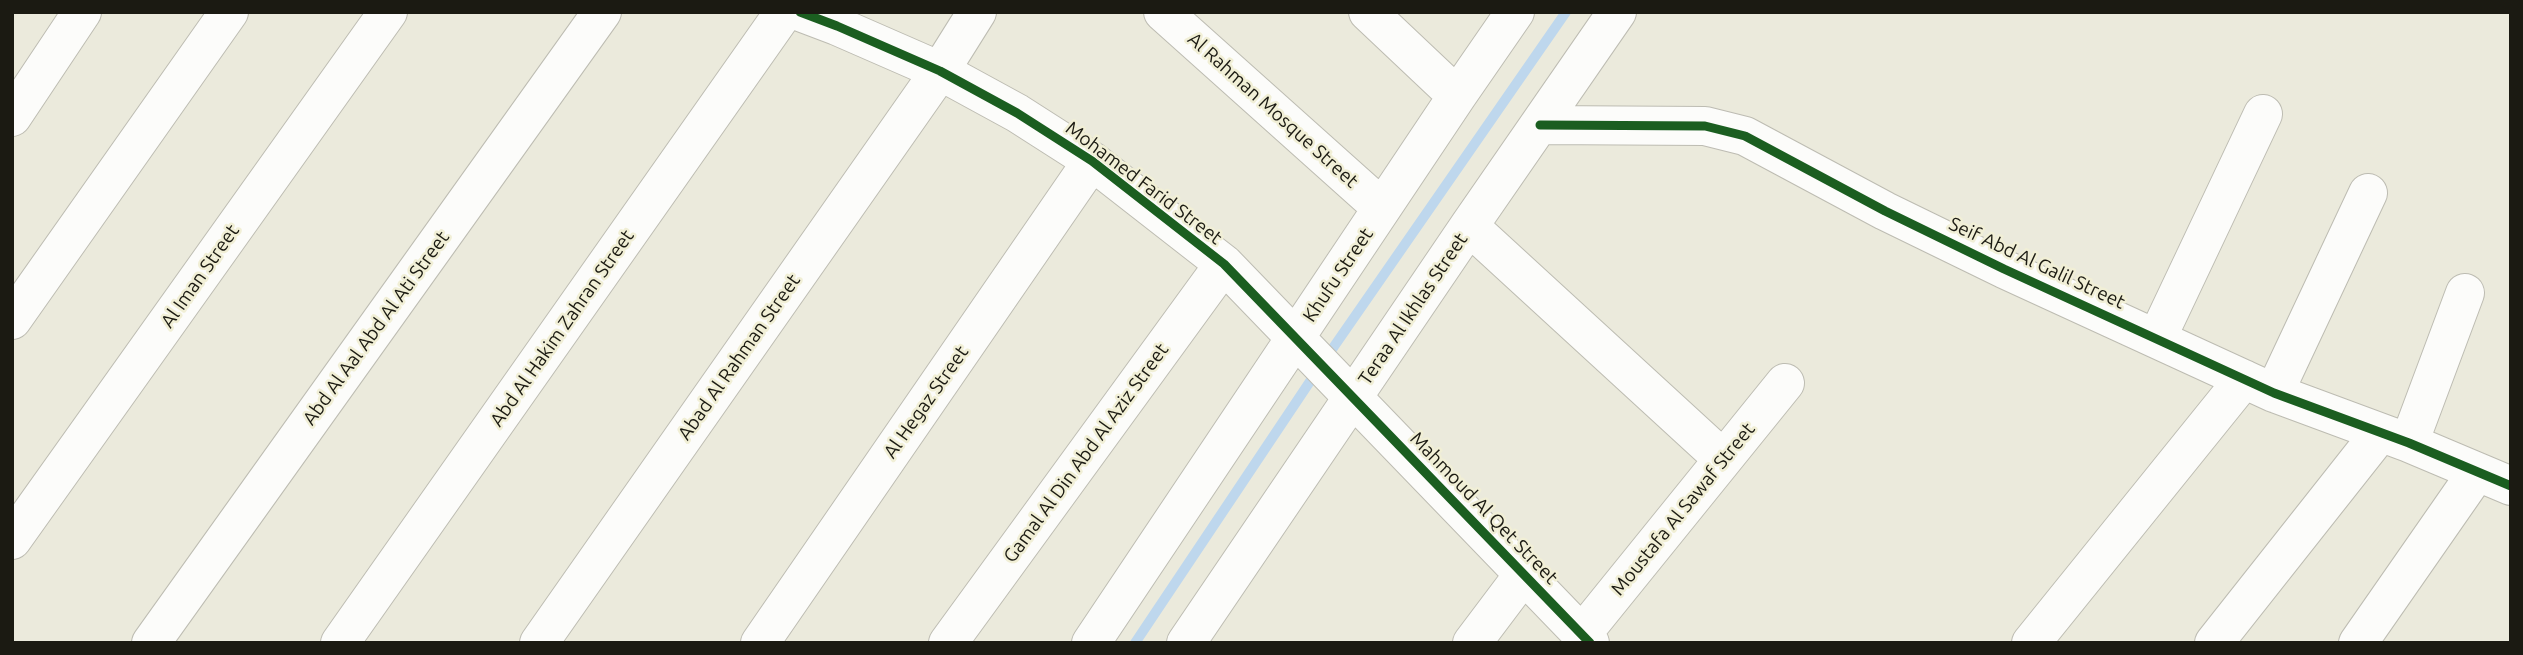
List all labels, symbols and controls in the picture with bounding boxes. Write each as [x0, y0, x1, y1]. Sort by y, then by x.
street label: Al Rahman Mosque Street [1183, 28, 1363, 192]
street label: Mohamed Farid Street [1061, 117, 1227, 249]
street label: Seif Abd Al Galil Street [1945, 212, 2129, 314]
street label: Al Iman Street [156, 220, 244, 332]
street label: Khufu Street [1298, 224, 1378, 326]
street label: Abd Al Hakim Zahran Street [485, 225, 639, 431]
street label: Abd Al Aal Abd Al Ati Street [298, 226, 454, 430]
street label: Teraa Al Ikhlas Street [1354, 229, 1472, 389]
street label: Abad Al Rahman Street [673, 270, 805, 444]
street label: Gamal Al Din Abd Al Aziz Street [999, 339, 1173, 567]
street label: Al Hegaz Street [879, 341, 973, 463]
street label: Moustafa Al Sawaf Street [1606, 418, 1760, 600]
street label: Mahmoud Al Qet Street [1405, 427, 1563, 589]

